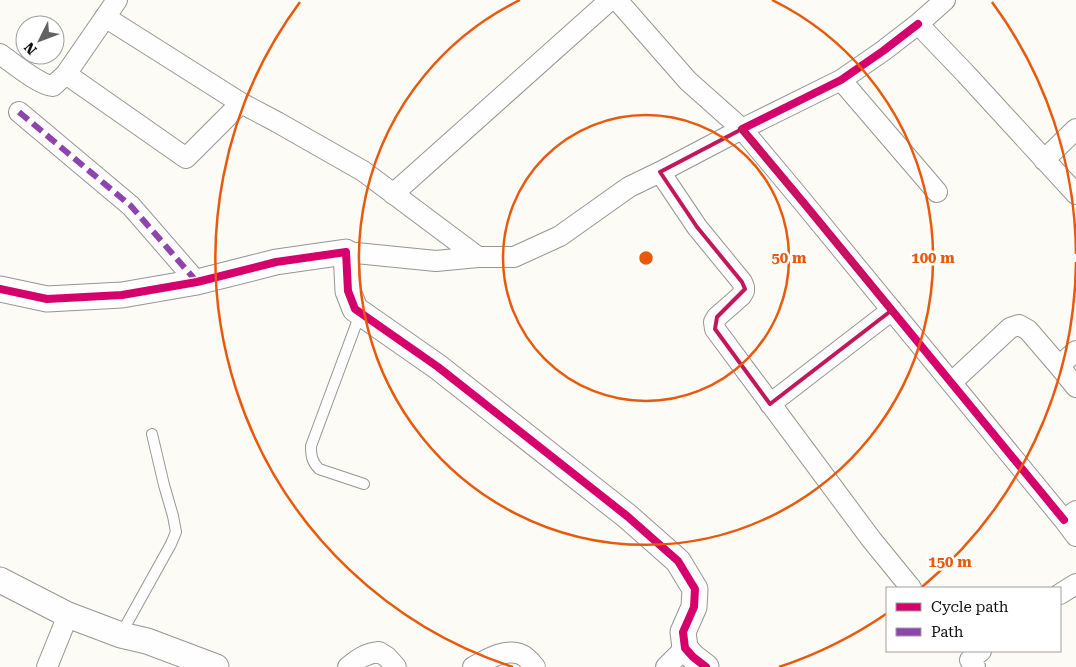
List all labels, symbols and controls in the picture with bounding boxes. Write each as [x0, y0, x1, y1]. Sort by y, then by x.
north arrow [15, 15, 65, 65]
text: N [21, 39, 40, 58]
centre of rings [637, 249, 655, 267]
text: 50 m [771, 249, 807, 267]
text: 100 m [911, 249, 955, 267]
text: 150 m [928, 553, 972, 571]
legend [886, 587, 1061, 652]
text: Cycle path [931, 598, 1009, 616]
text: Path [931, 623, 964, 641]

